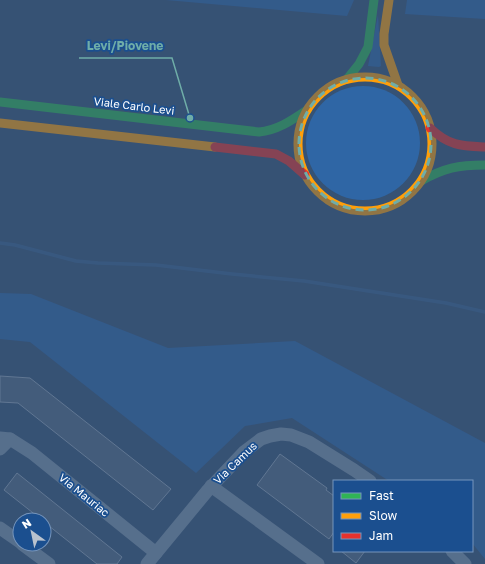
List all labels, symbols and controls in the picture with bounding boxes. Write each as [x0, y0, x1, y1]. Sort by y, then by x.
callout: Levi/Piovene [79, 34, 172, 58]
text: Levi/Piovene [87, 38, 163, 53]
street label: Viale Carlo Levi [93, 94, 175, 117]
street label: Via Camus [210, 439, 259, 486]
street label: Via Mauriac [56, 470, 112, 519]
legend [333, 480, 473, 552]
text: Fast [369, 488, 394, 503]
text: Slow [369, 508, 397, 523]
north arrow [12, 512, 52, 552]
text: N [19, 515, 33, 531]
text: Jam [369, 528, 393, 543]

